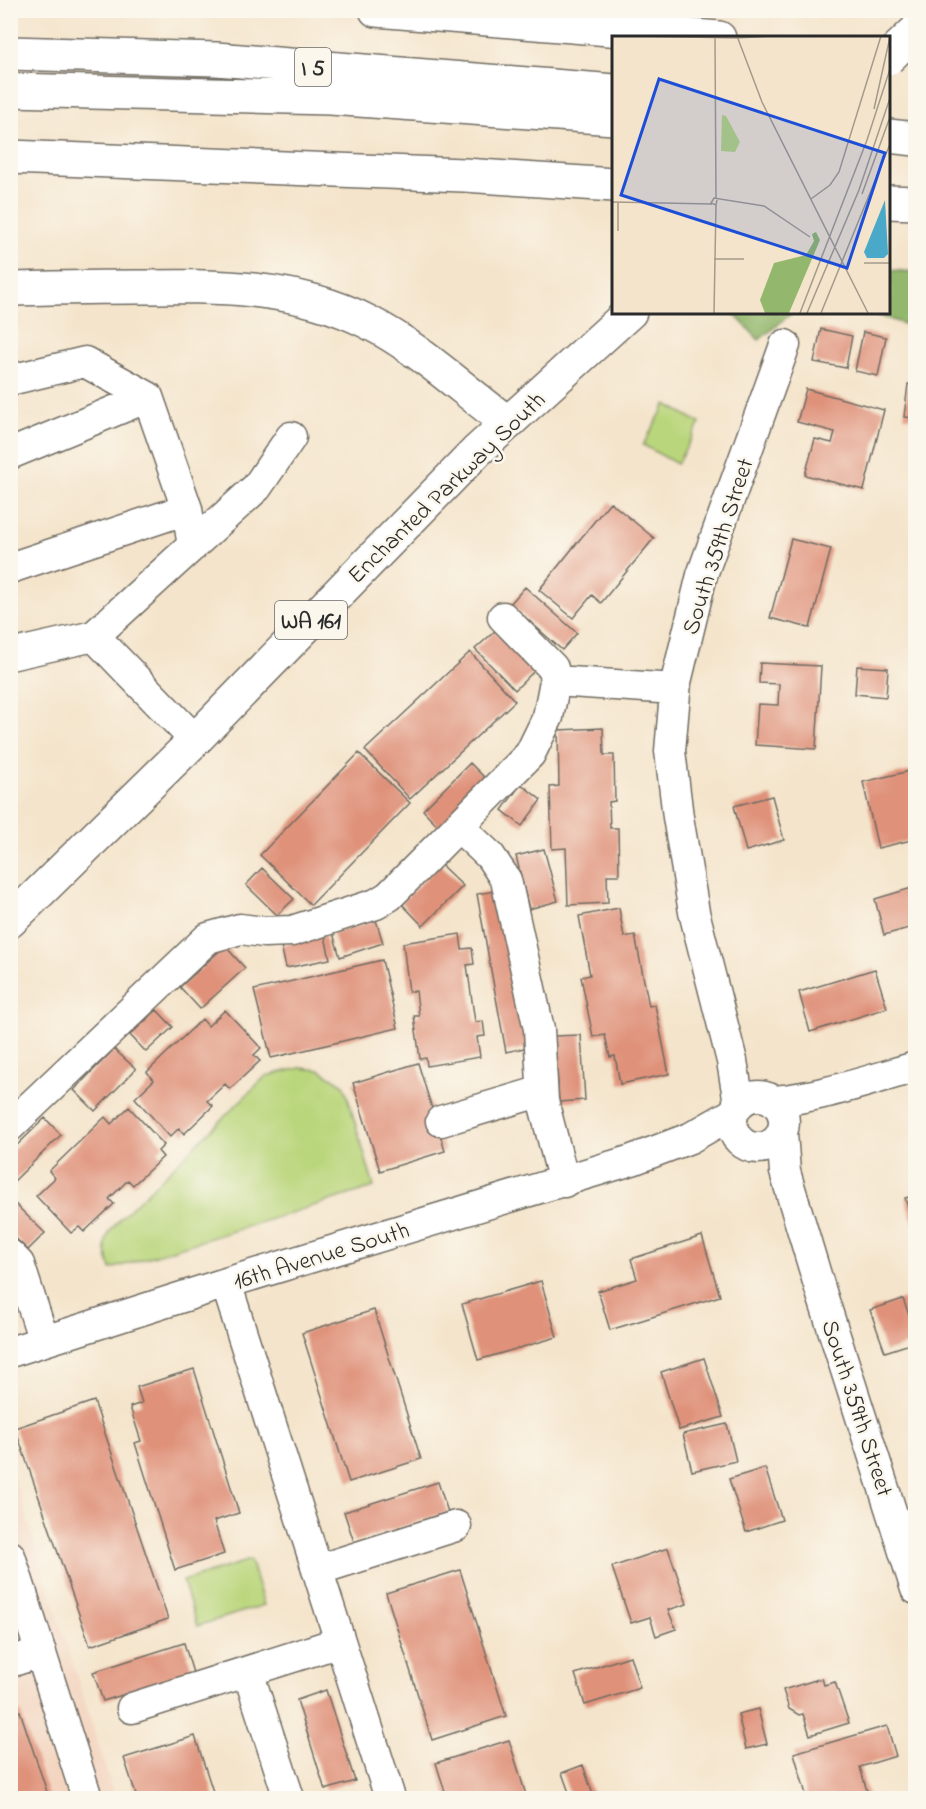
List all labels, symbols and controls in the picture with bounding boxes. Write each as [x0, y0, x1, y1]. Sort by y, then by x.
inset map [612, 36, 890, 314]
road number: I 5 [295, 48, 331, 86]
street label: Enchanted Parkway South [341, 385, 556, 594]
street label: South 359th Street [674, 454, 764, 640]
road number: WA 161 [275, 601, 347, 639]
street label: 16th Avenue South [229, 1214, 414, 1301]
street label: South 359th Street [811, 1316, 901, 1502]

